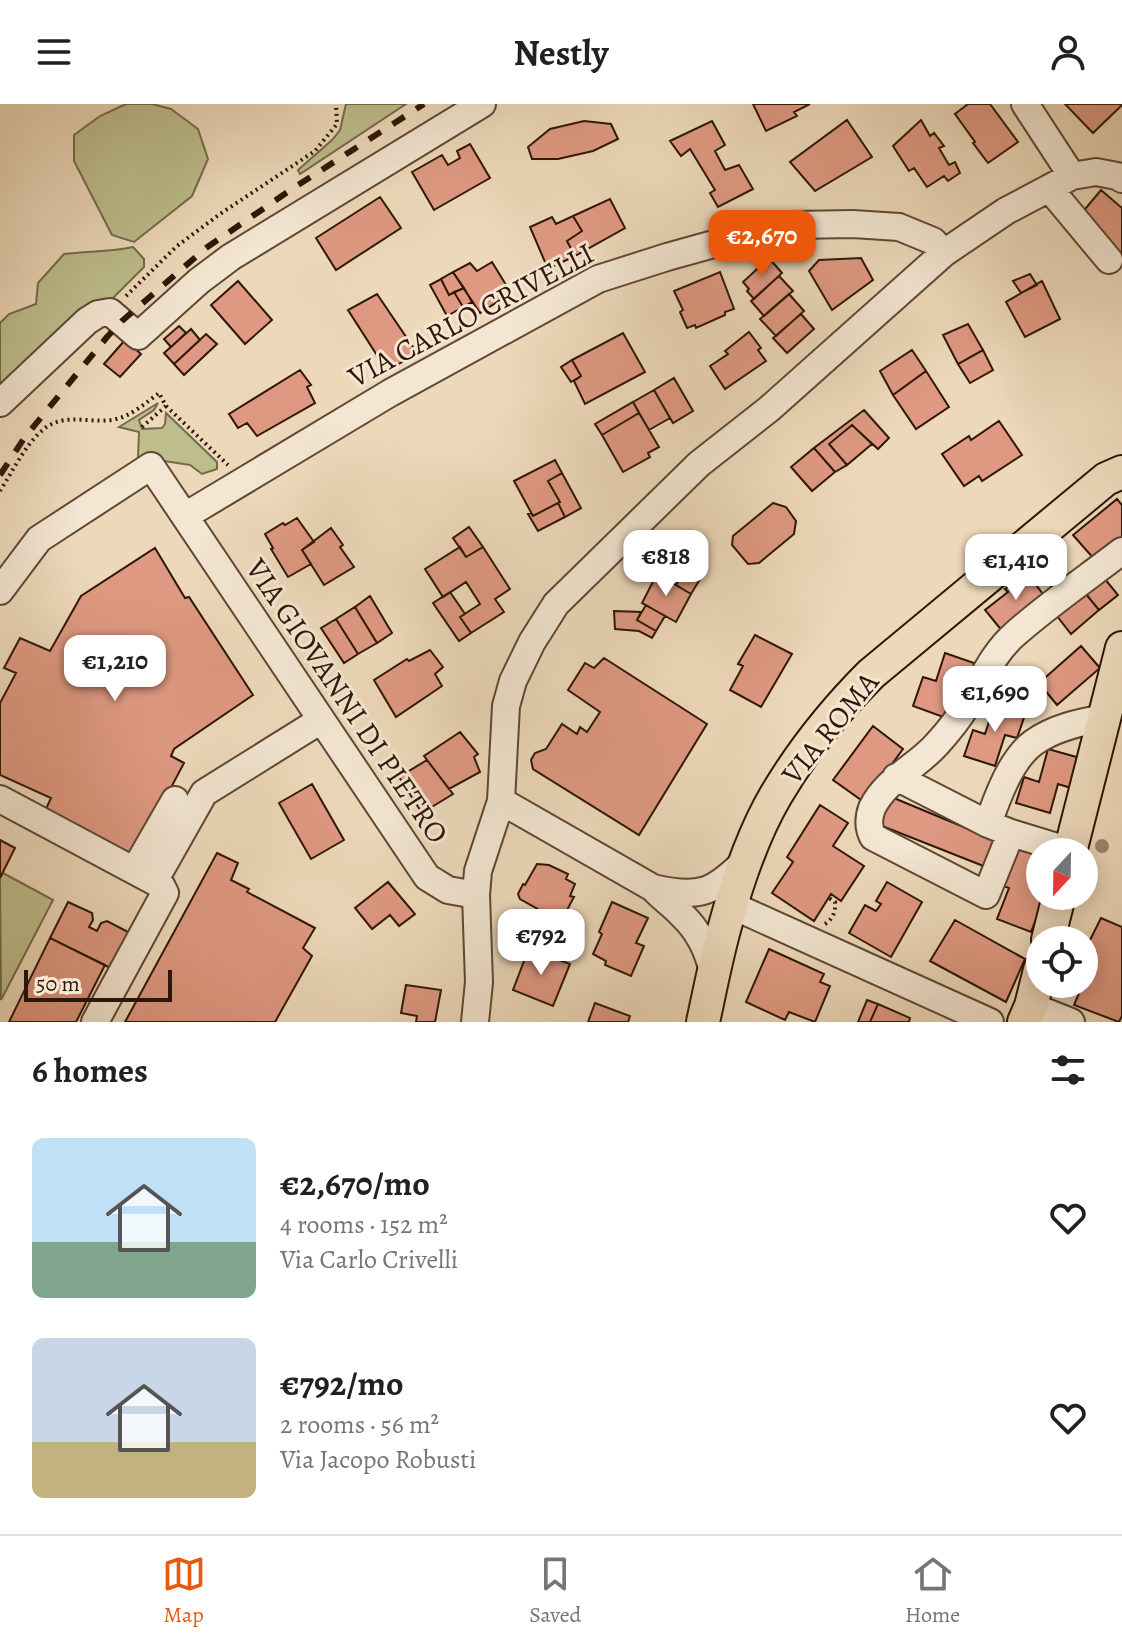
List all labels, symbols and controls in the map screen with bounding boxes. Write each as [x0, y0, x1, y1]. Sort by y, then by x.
text: Nestly [514, 28, 608, 77]
icon: menu [32, 30, 76, 74]
icon: person [1046, 30, 1090, 74]
pin: €2,670 [697, 210, 827, 278]
text: €2,670 [727, 218, 797, 253]
street label: VIA CARLO CRIVELLI [340, 233, 601, 397]
pin: €818 [619, 530, 713, 598]
pin: €1,410 [951, 534, 1081, 602]
text: €818 [641, 538, 691, 573]
text: €1,410 [983, 542, 1049, 577]
street label: VIA GIOVANNI DI PIETRO [236, 550, 457, 851]
pin: €1,210 [50, 635, 180, 703]
text: €1,210 [82, 643, 148, 678]
street label: VIA ROMA [772, 663, 888, 793]
pin: €1,690 [930, 666, 1060, 734]
text: €1,690 [961, 674, 1029, 709]
north arrow [1026, 838, 1098, 910]
map controls [1026, 838, 1098, 998]
pin: €792 [494, 909, 588, 977]
text: €792 [516, 917, 566, 952]
button: locate [1026, 926, 1098, 998]
scale bar [24, 966, 172, 1002]
text: 50 m [36, 969, 80, 999]
text: 6 homes [32, 1047, 148, 1094]
icon: filters [1046, 1048, 1090, 1092]
text: €2,670/mo [280, 1160, 430, 1207]
icon: home [96, 1170, 192, 1266]
icon: heart [1046, 1196, 1090, 1240]
text: 4 rooms · 152 m² [280, 1207, 448, 1242]
text: Via Carlo Crivelli [280, 1242, 458, 1277]
text: €792/mo [280, 1360, 403, 1407]
icon: home [96, 1370, 192, 1466]
icon: heart [1046, 1396, 1090, 1440]
text: 2 rooms · 56 m² [280, 1407, 439, 1442]
text: Via Jacopo Robusti [280, 1442, 476, 1477]
tab: Map [162, 1552, 206, 1630]
tab: Saved [529, 1552, 581, 1630]
tab: Home [905, 1552, 960, 1630]

